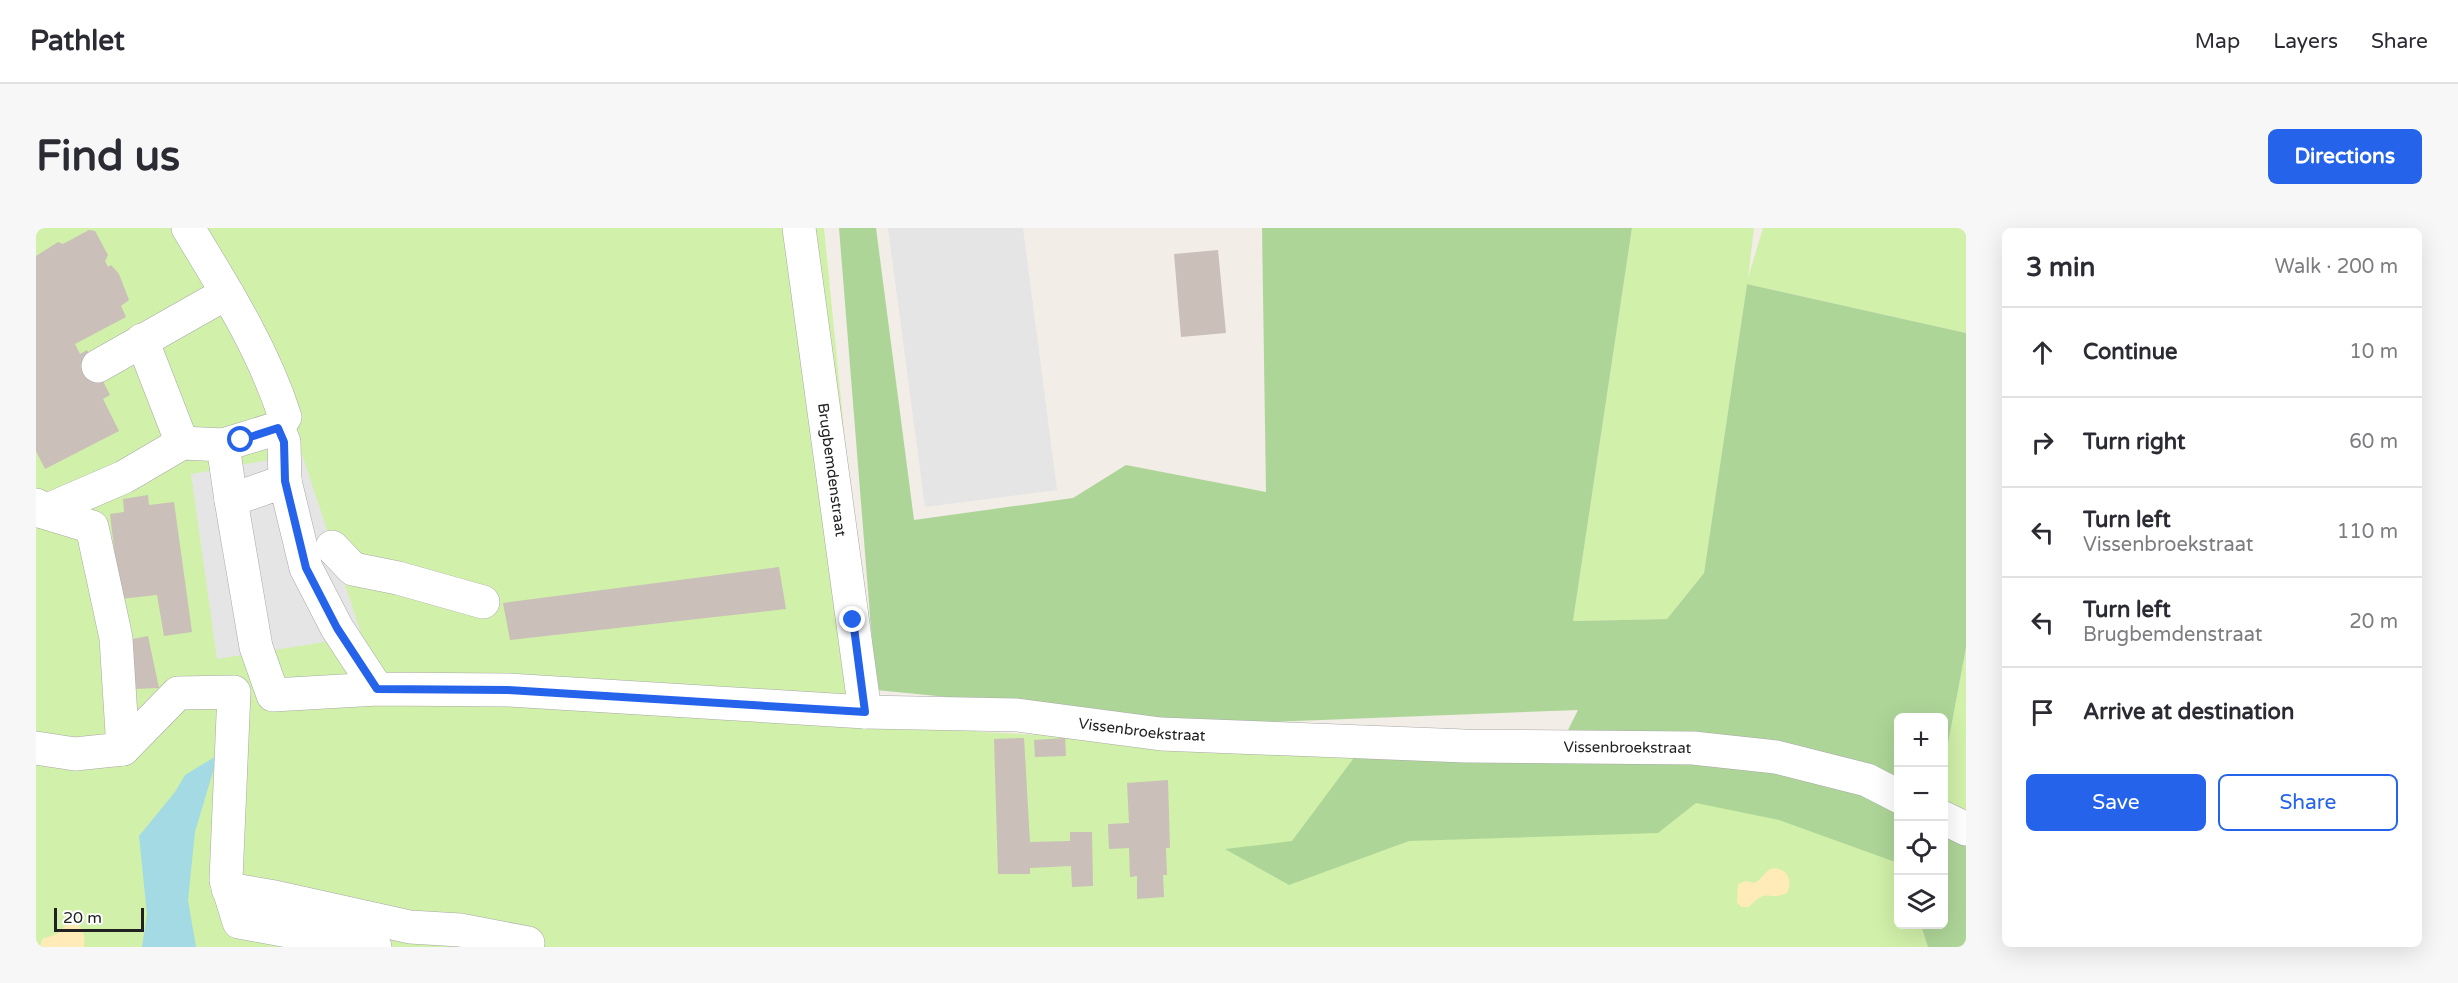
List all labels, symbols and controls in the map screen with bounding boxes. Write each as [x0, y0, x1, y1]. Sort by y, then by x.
text: Pathlet [30, 24, 125, 58]
text: Map [2195, 29, 2240, 54]
text: Layers [2273, 29, 2338, 54]
text: Share [2371, 29, 2428, 54]
button: Directions [2268, 129, 2422, 184]
text: Find us [36, 131, 180, 182]
text: 3 min [2026, 252, 2095, 283]
text: Walk · 200 m [2275, 255, 2398, 279]
icon: ahead [2026, 336, 2059, 369]
text: Continue [2083, 339, 2178, 365]
text: 10 m [2349, 340, 2398, 364]
street label: Brugbemdenstraat [814, 402, 850, 538]
route start [227, 426, 253, 452]
icon: right [2026, 426, 2059, 459]
text: Turn right [2083, 429, 2185, 455]
text: 60 m [2349, 430, 2398, 454]
text: Turn left [2083, 507, 2171, 533]
icon: left [2026, 516, 2059, 549]
text: 110 m [2337, 520, 2398, 544]
text: Vissenbroekstraat [2083, 533, 2253, 557]
text: Turn left [2083, 597, 2171, 623]
route end [839, 606, 865, 632]
icon: left [2026, 606, 2059, 639]
text: 20 m [2349, 610, 2398, 634]
text: Brugbemdenstraat [2083, 623, 2262, 647]
icon: arrive [2026, 696, 2059, 729]
text: Arrive at destination [2083, 699, 2294, 725]
map controls [1894, 713, 1948, 929]
button: + [1894, 713, 1948, 767]
street label: Vissenbroekstraat [1077, 714, 1206, 745]
street label: Vissenbroekstraat [1563, 738, 1692, 757]
button: − [1894, 767, 1948, 821]
button: Save [2026, 774, 2206, 831]
button: Share [2218, 774, 2398, 831]
button: locate [1894, 821, 1948, 875]
button: layers [1894, 875, 1948, 929]
scale bar [54, 905, 144, 932]
text: 20 m [63, 908, 102, 928]

